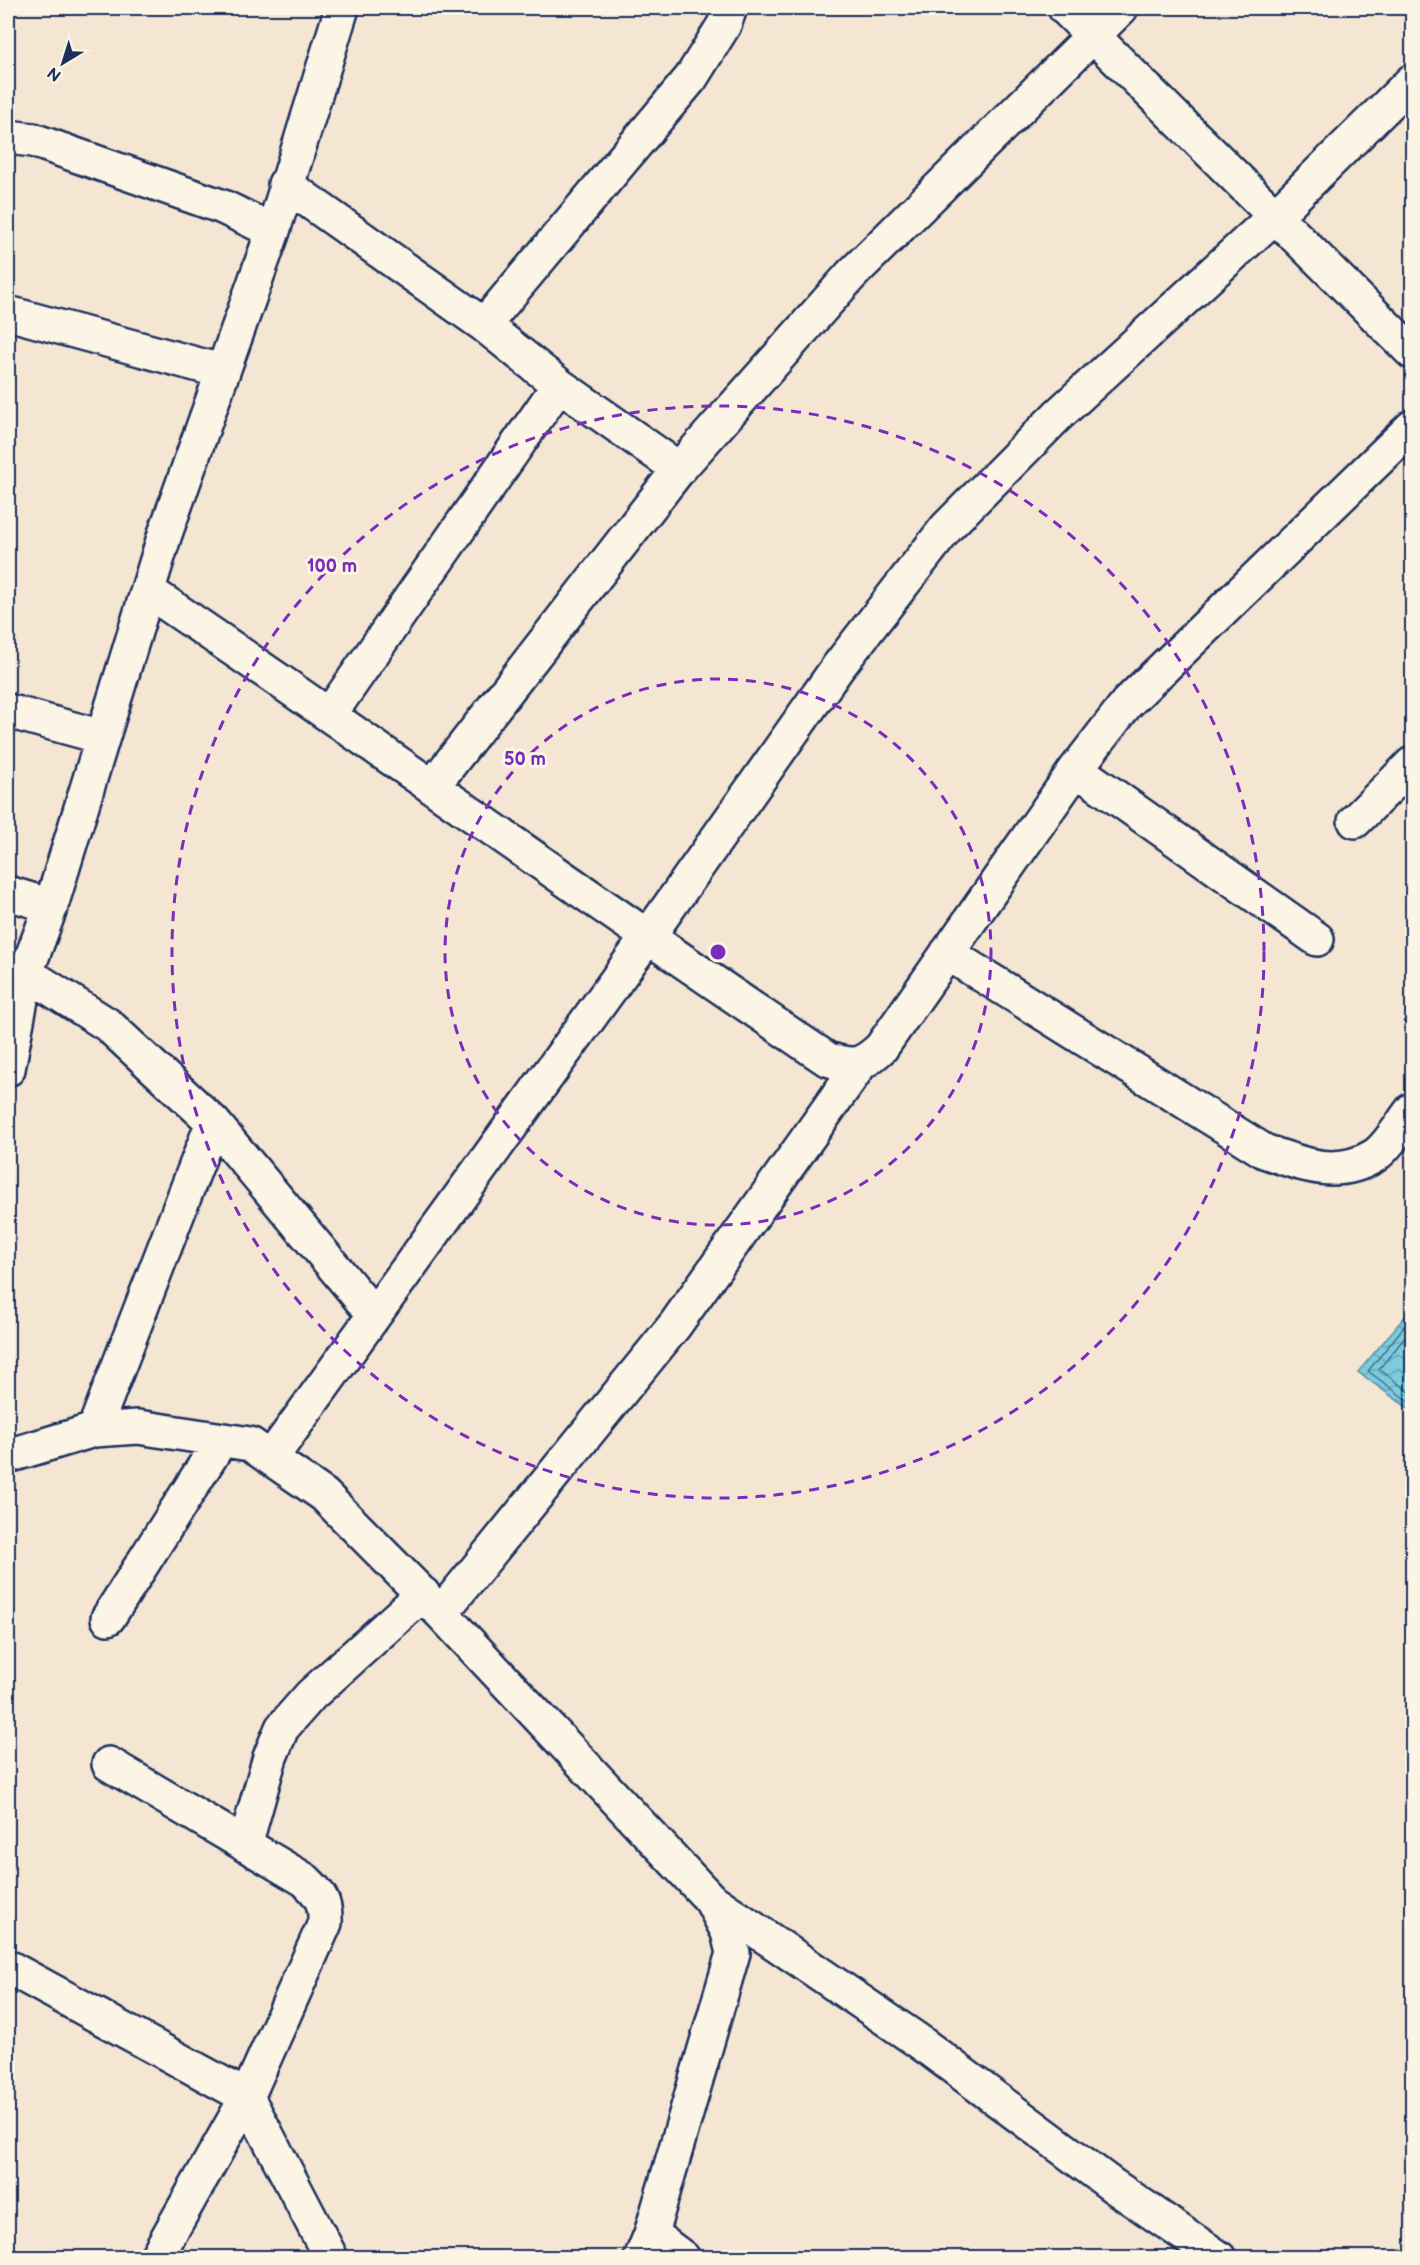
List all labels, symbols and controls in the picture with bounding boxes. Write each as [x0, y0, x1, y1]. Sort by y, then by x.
north arrow [33, 33, 93, 93]
text: N [44, 62, 65, 85]
text: 100 m [307, 556, 357, 577]
text: 50 m [504, 749, 546, 770]
centre of rings [708, 942, 728, 962]

